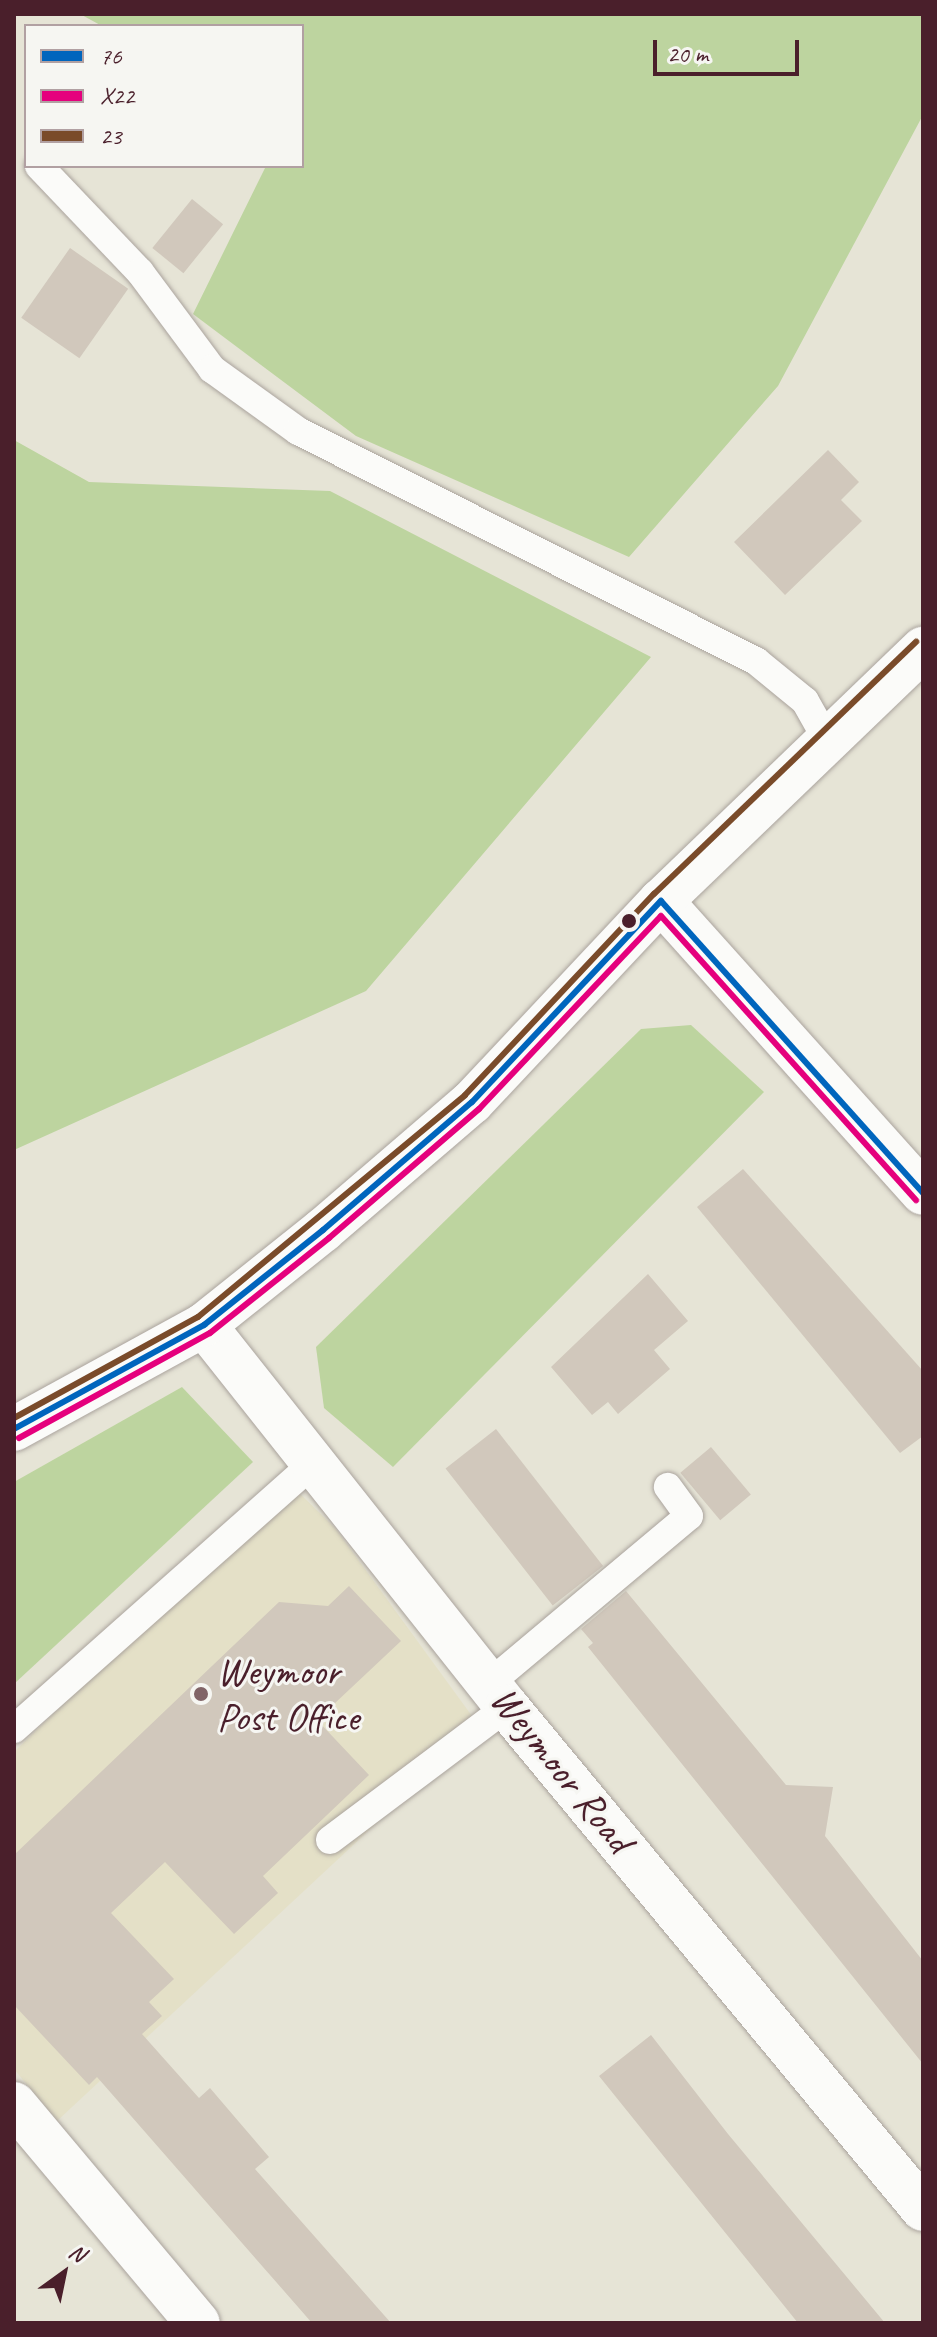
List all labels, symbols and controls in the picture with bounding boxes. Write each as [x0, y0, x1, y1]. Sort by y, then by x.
legend [24, 24, 304, 168]
scale bar [657, 24, 803, 74]
text: 20 m [667, 39, 708, 69]
text: 76 [100, 41, 122, 71]
text: X22 [100, 81, 134, 111]
text: 23 [100, 121, 122, 151]
unlabelled marker [621, 913, 637, 929]
place label: Weymoor Post Office [217, 1647, 358, 1741]
street label: Weymoor Road [481, 1676, 643, 1862]
marker: Weymoor Post Office [192, 1685, 210, 1703]
north arrow [24, 2233, 104, 2313]
text: N [64, 2237, 90, 2268]

